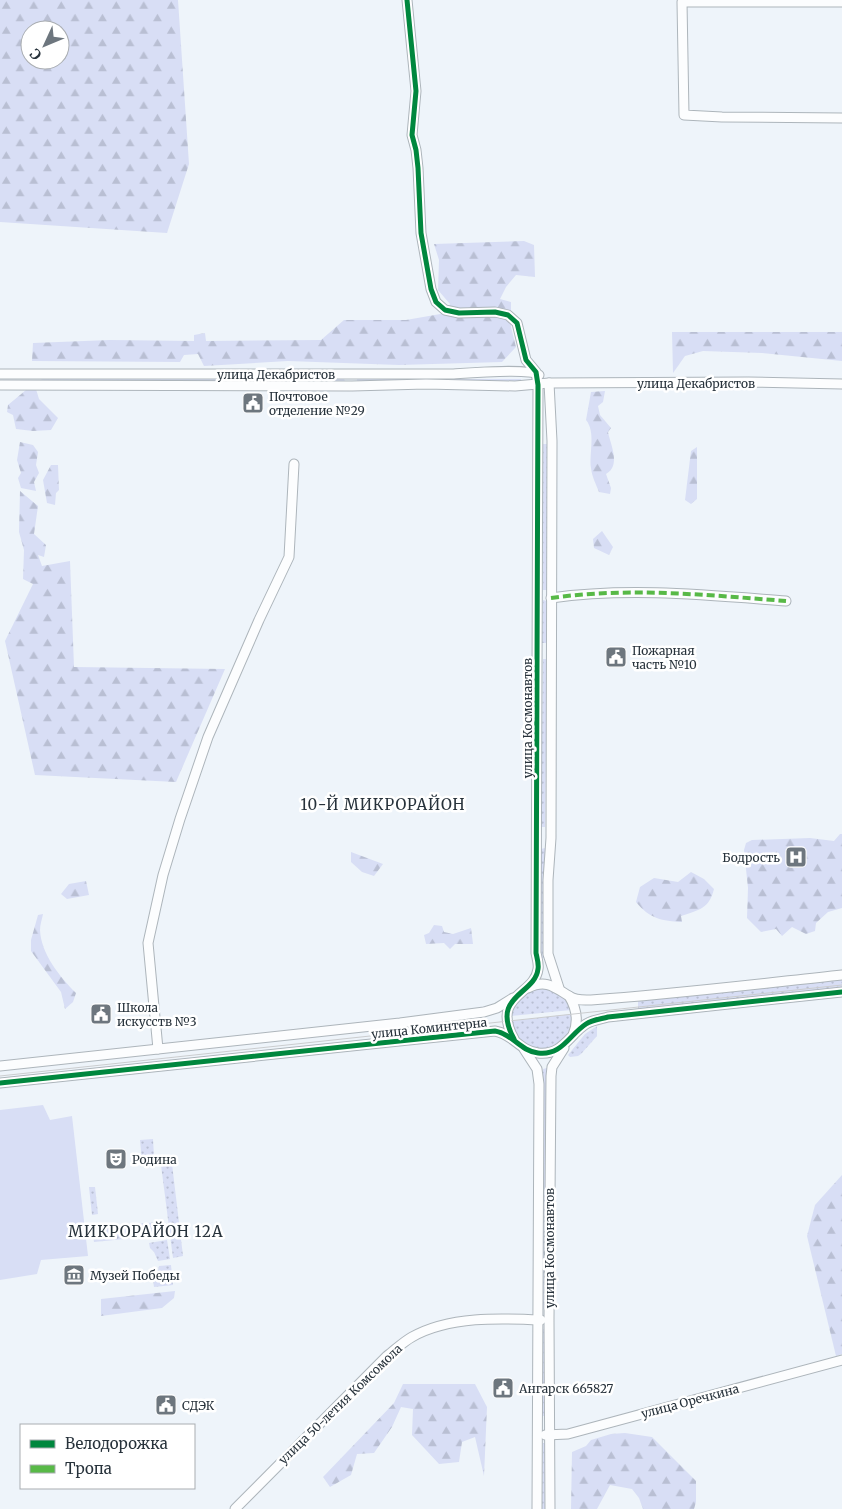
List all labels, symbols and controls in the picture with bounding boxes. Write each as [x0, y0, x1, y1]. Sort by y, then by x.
north arrow [20, 20, 70, 70]
text: С [26, 44, 45, 64]
street label: улица Декабристов [217, 367, 335, 382]
street label: улица Декабристов [637, 376, 755, 391]
place label: Почтовое отделение №29 [269, 389, 365, 418]
public building icon: Почтовое отделение №29 [241, 391, 265, 415]
place label: Пожарная часть №10 [632, 643, 697, 672]
public building icon: Пожарная часть №10 [604, 645, 628, 669]
street label: улица Космонавтов [520, 658, 535, 778]
district label: 10-Й МИКРОРАЙОН [300, 794, 466, 814]
hospital icon: Бодрость [784, 845, 808, 869]
place label: Бодрость [722, 850, 780, 865]
place label: Школа искусств №3 [117, 1000, 197, 1029]
public building icon: Школа искусств №3 [89, 1002, 113, 1026]
street label: улица Коминтерна [370, 1014, 488, 1042]
theatre icon: Родина [104, 1147, 128, 1171]
place label: Родина [132, 1152, 177, 1167]
street label: улица Космонавтов [542, 1188, 557, 1308]
district label: МИКРОРАЙОН 12А [68, 1221, 224, 1241]
museum icon: Музей Победы [62, 1263, 86, 1287]
place label: Музей Победы [90, 1268, 180, 1283]
street label: улица 50-летия Комсомола [275, 1341, 405, 1467]
public building icon: Ангарск 665827 [491, 1376, 515, 1400]
place label: Ангарск 665827 [518, 1381, 614, 1396]
street label: улица Оречкина [639, 1381, 741, 1421]
public building icon: СДЭК [154, 1393, 178, 1417]
place label: СДЭК [182, 1398, 215, 1413]
legend [20, 1424, 195, 1489]
text: Велодорожка [65, 1434, 168, 1453]
text: Тропа [65, 1459, 112, 1478]

